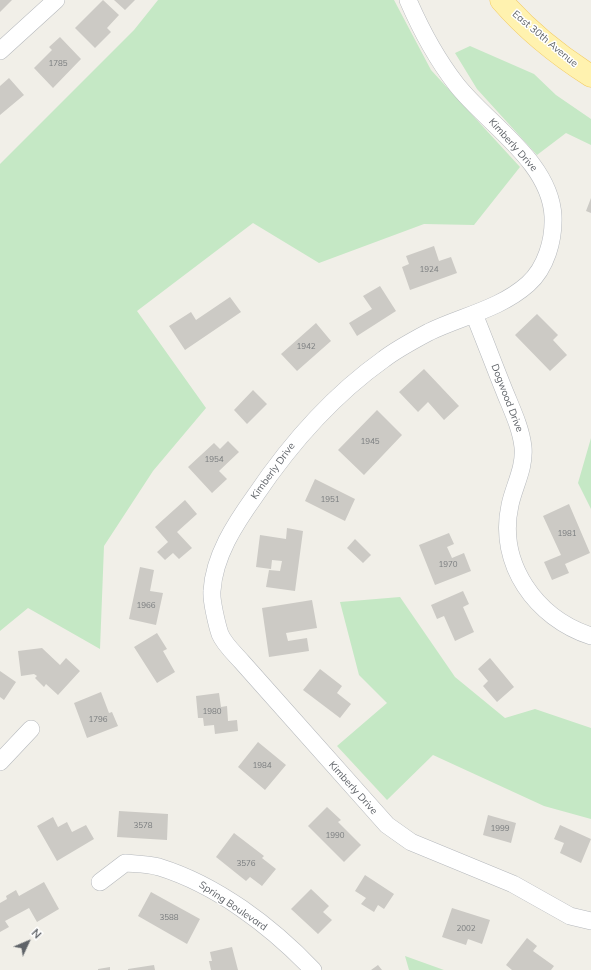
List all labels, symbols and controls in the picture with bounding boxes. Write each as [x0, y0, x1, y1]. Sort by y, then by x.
street label: East 30th Avenue [510, 8, 580, 70]
house number: 1785 [48, 59, 68, 69]
street label: Kimberly Drive [486, 116, 540, 174]
house number: 1924 [419, 265, 439, 275]
house number: 1942 [296, 342, 316, 352]
street label: Dogwood Drive [488, 362, 526, 434]
house number: 1945 [360, 437, 380, 447]
street label: Kimberly Drive [248, 440, 298, 502]
house number: 1954 [204, 455, 224, 465]
house number: 1951 [320, 495, 340, 505]
house number: 1981 [557, 529, 577, 539]
house number: 1970 [438, 560, 458, 570]
house number: 1966 [136, 601, 156, 611]
house number: 1980 [202, 707, 222, 717]
house number: 1796 [88, 715, 108, 725]
street label: Kimberly Drive [326, 759, 380, 817]
house number: 1984 [252, 761, 272, 771]
house number: 3578 [133, 821, 153, 831]
house number: 1999 [490, 824, 510, 834]
house number: 1990 [325, 831, 345, 841]
house number: 3576 [236, 859, 256, 869]
street label: Spring Boulevard [197, 879, 269, 933]
house number: 3588 [159, 913, 179, 923]
north arrow [8, 922, 48, 962]
house number: 2002 [456, 924, 476, 934]
text: N [29, 926, 45, 942]

